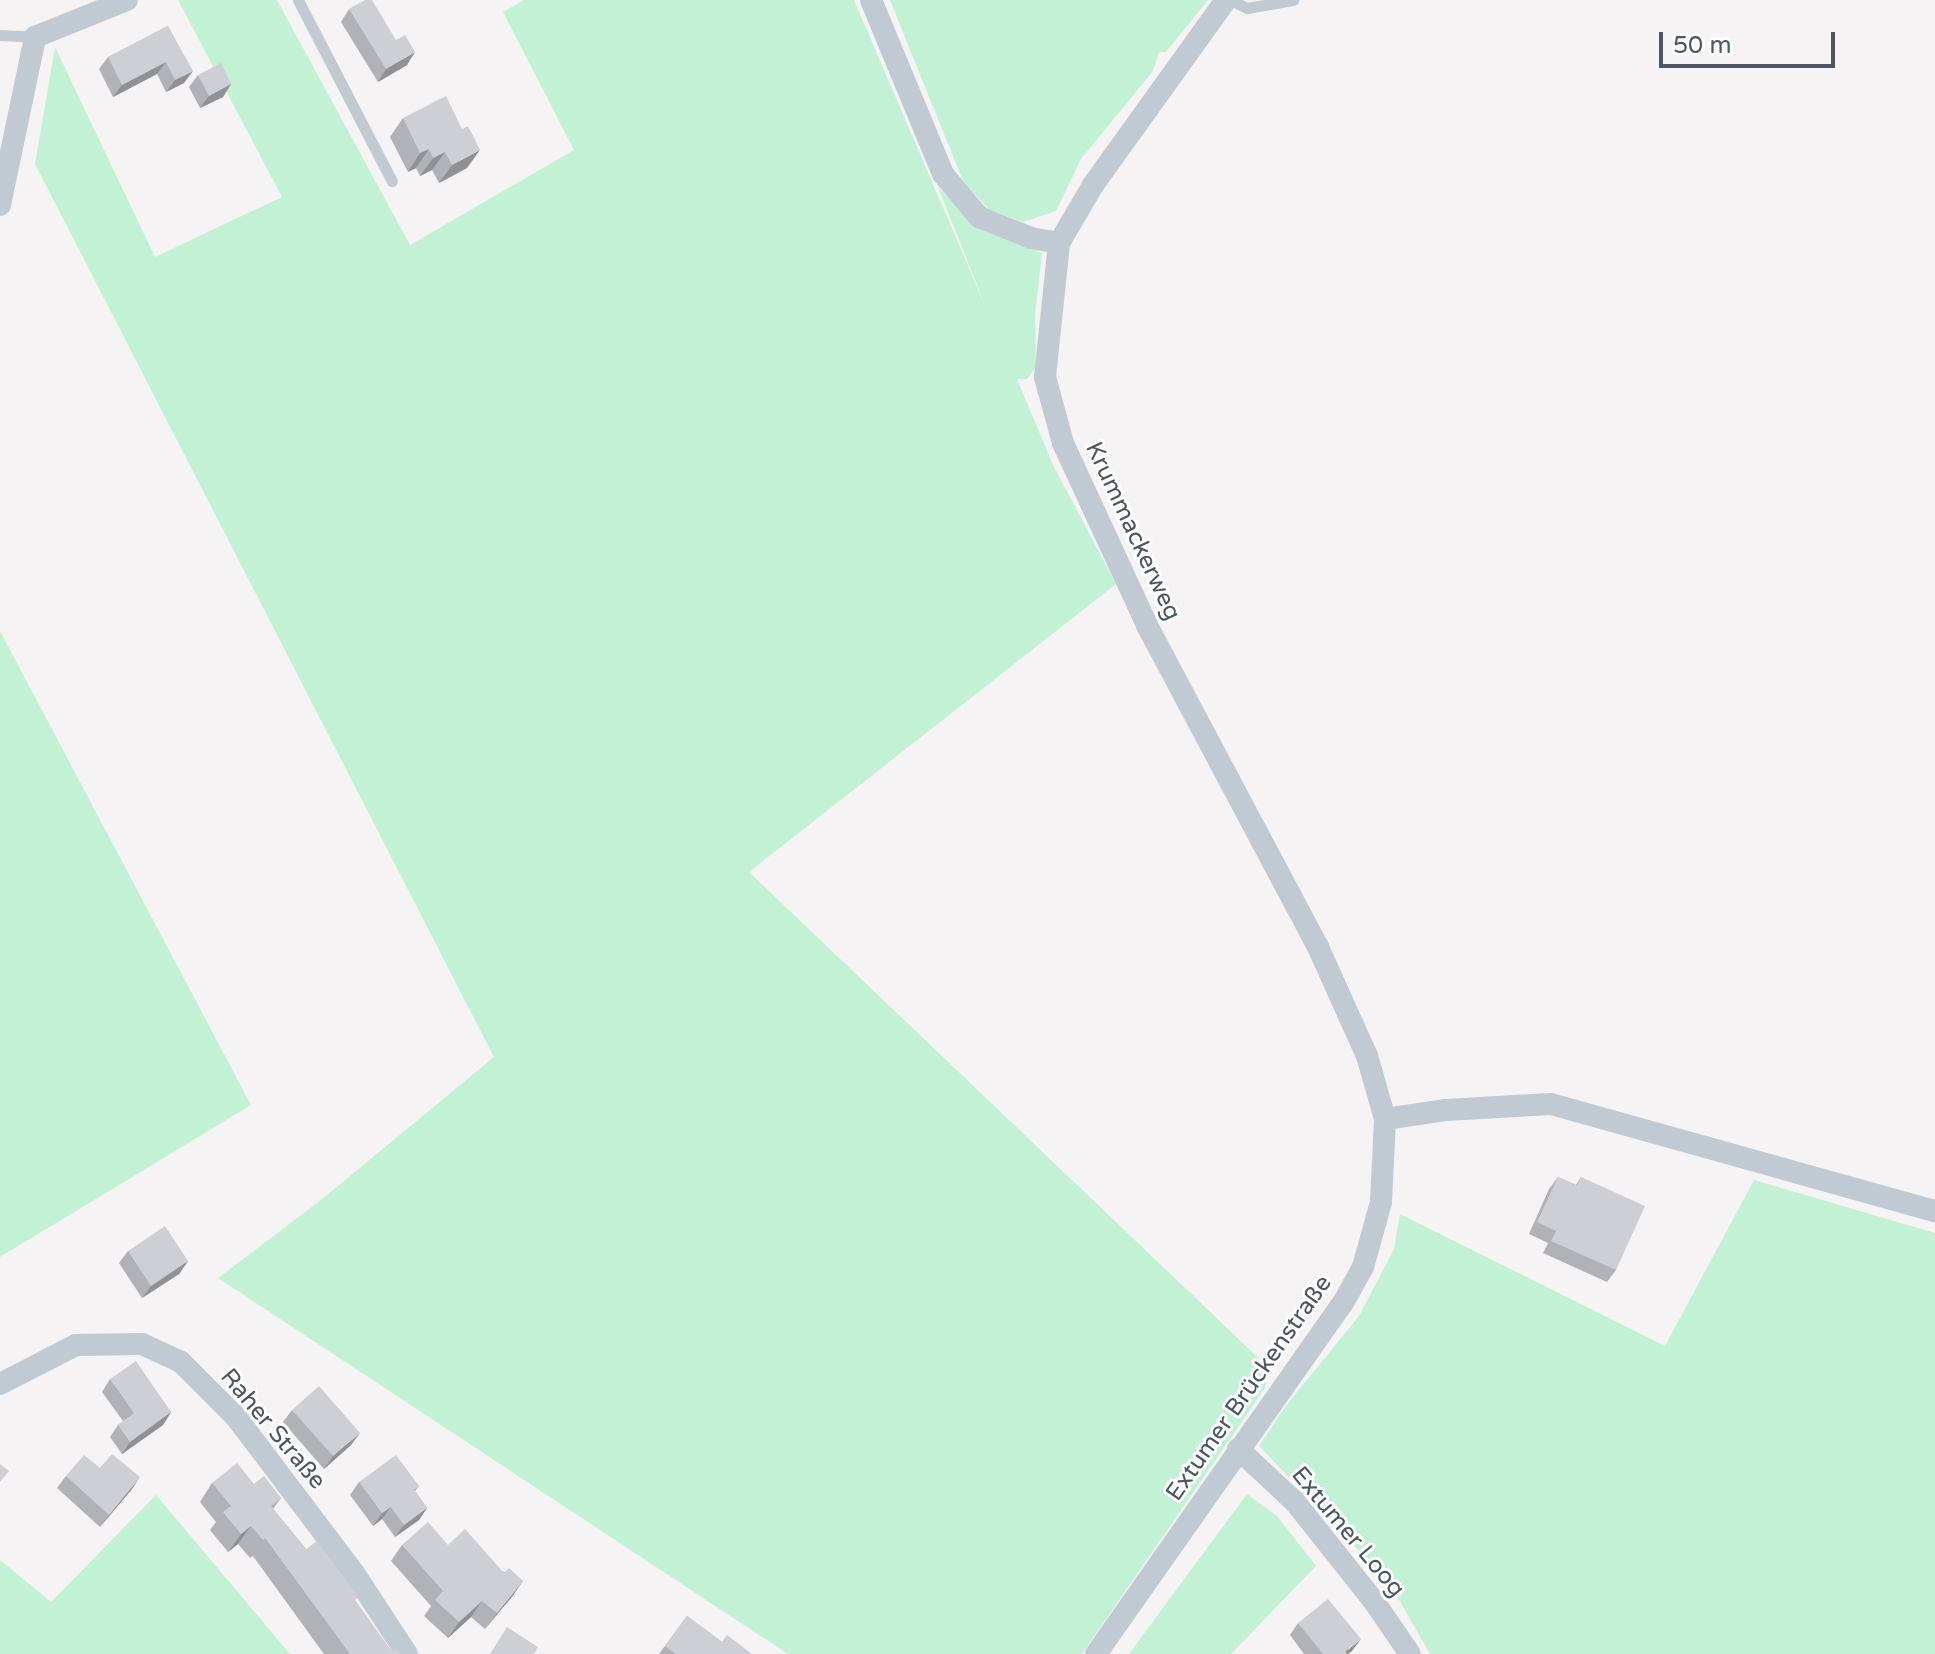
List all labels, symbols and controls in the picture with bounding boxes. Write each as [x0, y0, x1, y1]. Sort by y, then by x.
scale bar [1663, 16, 1839, 66]
text: 50 m [1673, 31, 1731, 60]
street label: Krummackerweg [1079, 437, 1187, 625]
street label: Extumer Brückenstraße [1160, 1270, 1338, 1506]
street label: Raher Straße [214, 1363, 332, 1495]
street label: Extumer Loog [1285, 1461, 1411, 1603]

